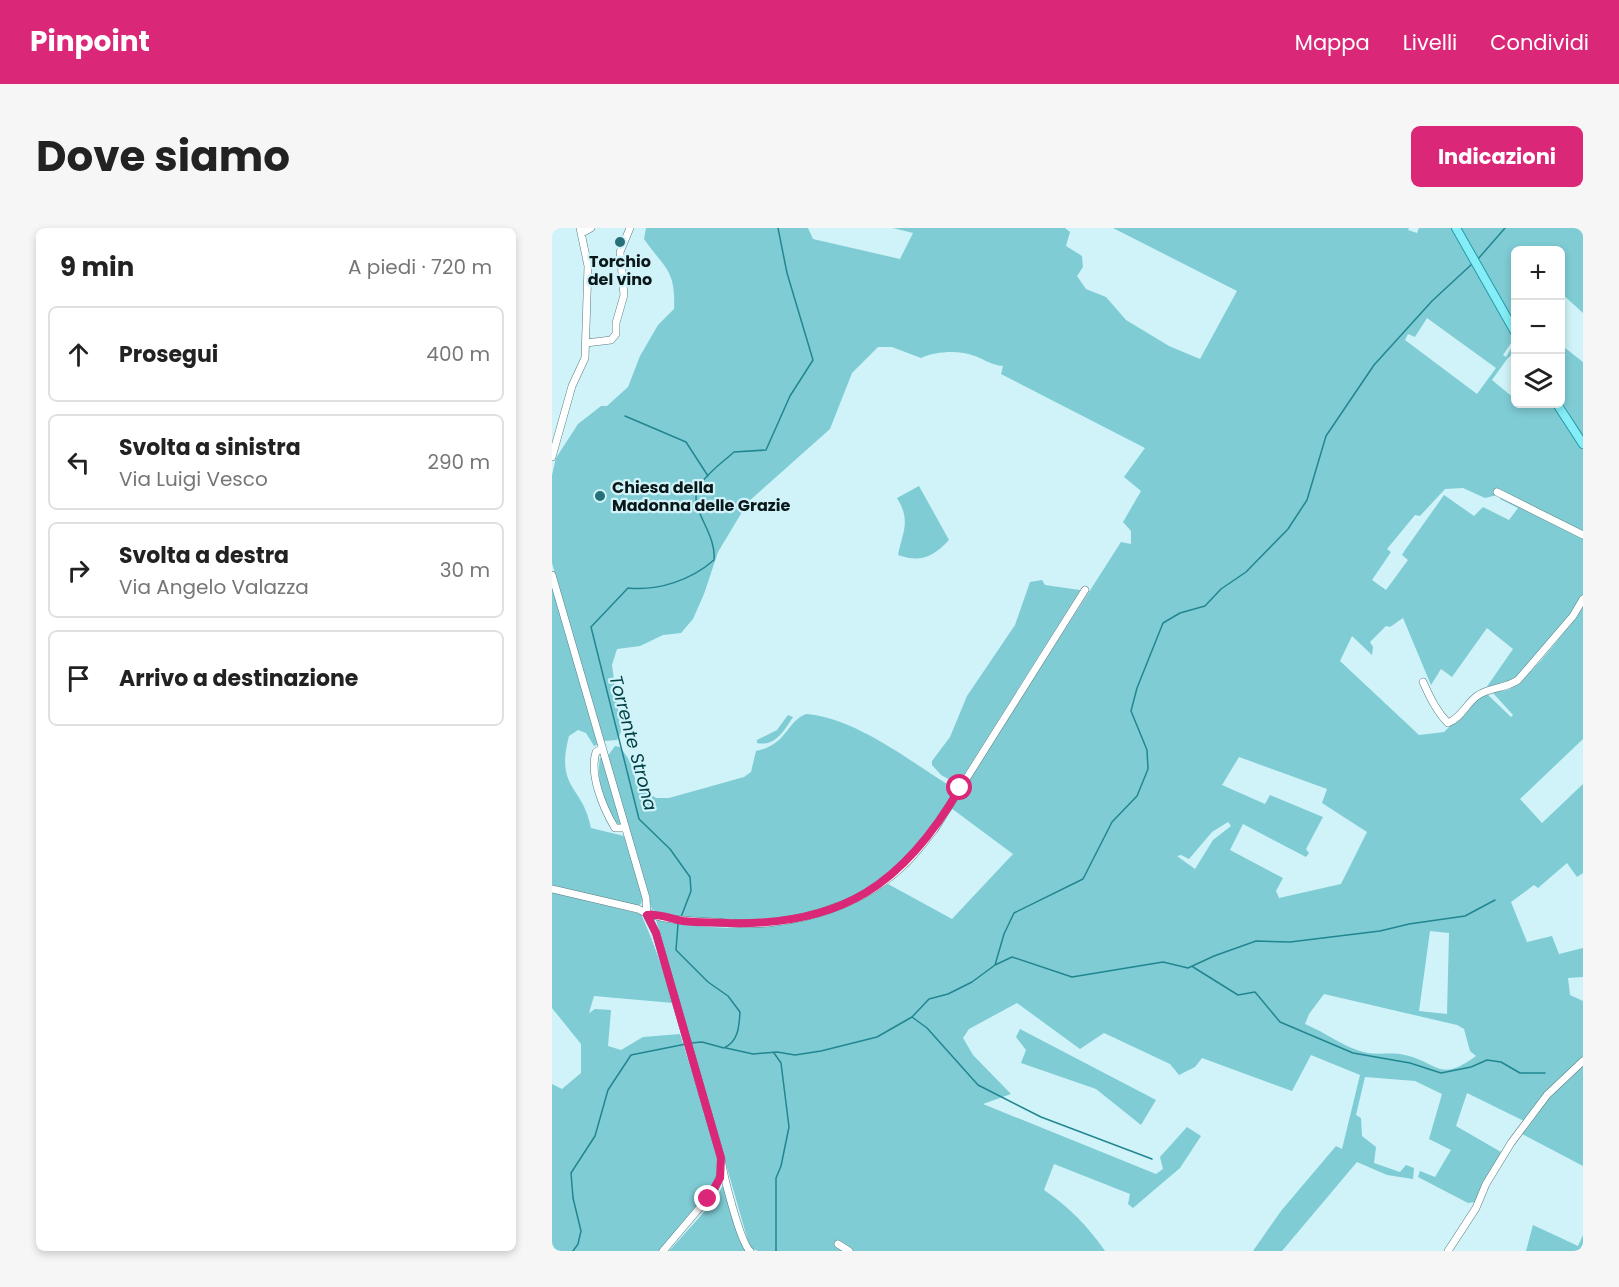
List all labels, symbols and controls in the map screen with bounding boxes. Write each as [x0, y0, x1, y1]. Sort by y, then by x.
text: Pinpoint [30, 22, 150, 61]
text: Mappa [1295, 28, 1370, 57]
text: Livelli [1403, 28, 1457, 57]
text: Condividi [1490, 28, 1589, 57]
button: Indicazioni [1411, 126, 1583, 187]
text: Dove siamo [36, 127, 290, 186]
marker: Torchio del vino [613, 235, 627, 249]
map controls [1511, 246, 1565, 408]
button: + [1511, 246, 1565, 300]
text: 9 min [60, 249, 134, 285]
place label: Torchio del vino [588, 250, 652, 291]
text: A piedi · 720 m [348, 253, 492, 281]
button: − [1511, 300, 1565, 354]
icon: ahead [62, 338, 95, 371]
text: Prosegui [119, 339, 218, 370]
text: 400 m [426, 340, 490, 368]
button: layers [1511, 354, 1565, 408]
text: Svolta a sinistra [119, 432, 301, 463]
icon: left [62, 446, 95, 479]
text: 290 m [427, 448, 490, 476]
text: Via Luigi Vesco [119, 465, 268, 493]
place label: Chiesa della Madonna delle Grazie [612, 476, 790, 517]
marker: Chiesa della Madonna delle Grazie [593, 489, 607, 503]
text: Svolta a destra [119, 540, 289, 571]
icon: right [62, 554, 95, 587]
text: 30 m [440, 556, 490, 584]
text: Via Angelo Valazza [119, 573, 309, 601]
icon: arrive [62, 662, 95, 695]
text: Arrivo a destinazione [119, 663, 358, 694]
water label: Torrente Strona [603, 672, 664, 813]
route start [946, 774, 972, 800]
route end [694, 1185, 720, 1211]

